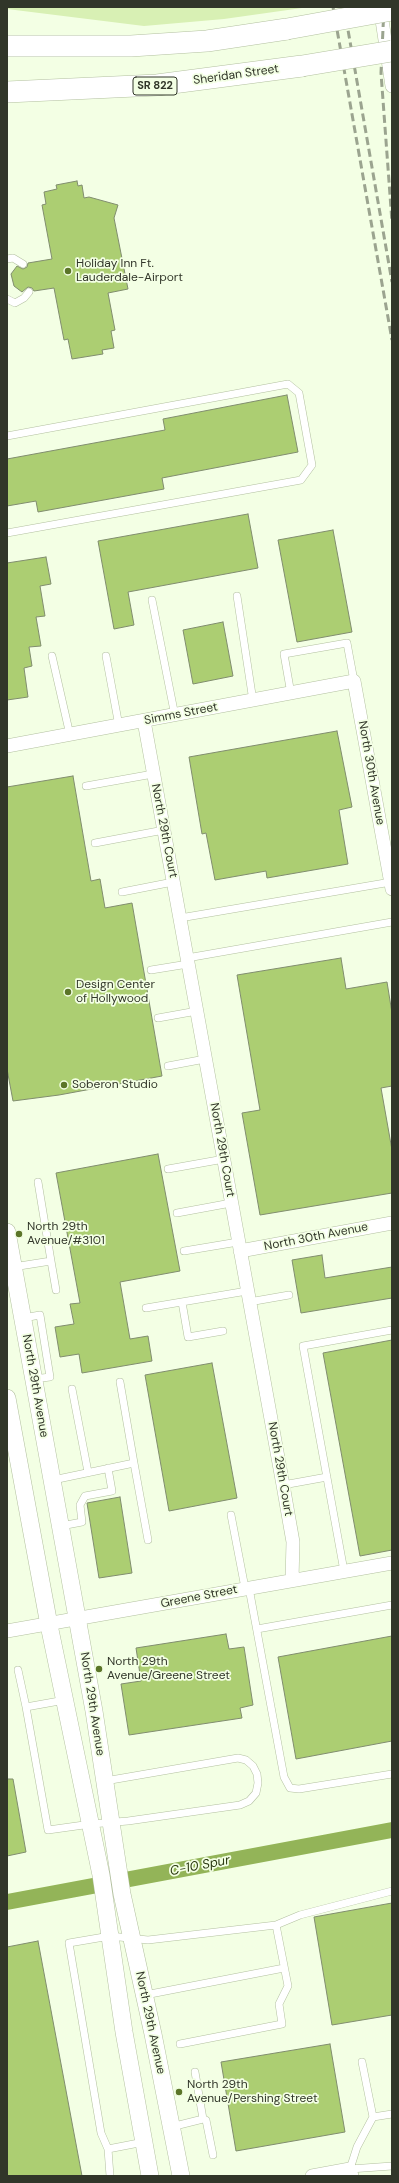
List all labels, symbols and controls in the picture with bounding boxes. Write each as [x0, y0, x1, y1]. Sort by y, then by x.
street label: Sheridan Street [192, 62, 280, 88]
road number: SR 822 [133, 77, 177, 95]
place label: Holiday Inn Ft. Lauderdale-Airport [76, 257, 183, 285]
marker: Holiday Inn Ft. Lauderdale-Airport [63, 266, 73, 276]
street label: Simms Street [143, 700, 219, 728]
street label: North 30th Avenue [355, 720, 387, 826]
street label: North 29th Court [148, 783, 180, 879]
place label: Design Center of Hollywood [76, 978, 155, 1006]
marker: Design Center of Hollywood [63, 987, 73, 997]
place label: Soberon Studio [72, 1078, 158, 1092]
marker: Soberon Studio [59, 1080, 69, 1090]
street label: North 29th Court [207, 1102, 237, 1198]
place label: North 29th Avenue/#3101 [27, 1220, 105, 1248]
street label: North 30th Avenue [263, 1220, 369, 1254]
marker: North 29th Avenue/#3101 [14, 1229, 24, 1239]
street label: North 29th Avenue [19, 1333, 51, 1439]
street label: North 29th Court [265, 1421, 295, 1517]
street label: Greene Street [159, 1583, 239, 1611]
street label: North 29th Avenue [77, 1651, 107, 1757]
place label: North 29th Avenue/Greene Street [107, 1655, 230, 1683]
marker: North 29th Avenue/Greene Street [94, 1664, 104, 1674]
water label: C-10 Spur [169, 1853, 231, 1879]
street label: North 29th Avenue [132, 1970, 168, 2076]
place label: North 29th Avenue/Pershing Street [187, 2078, 318, 2106]
marker: North 29th Avenue/Pershing Street [174, 2087, 184, 2097]

